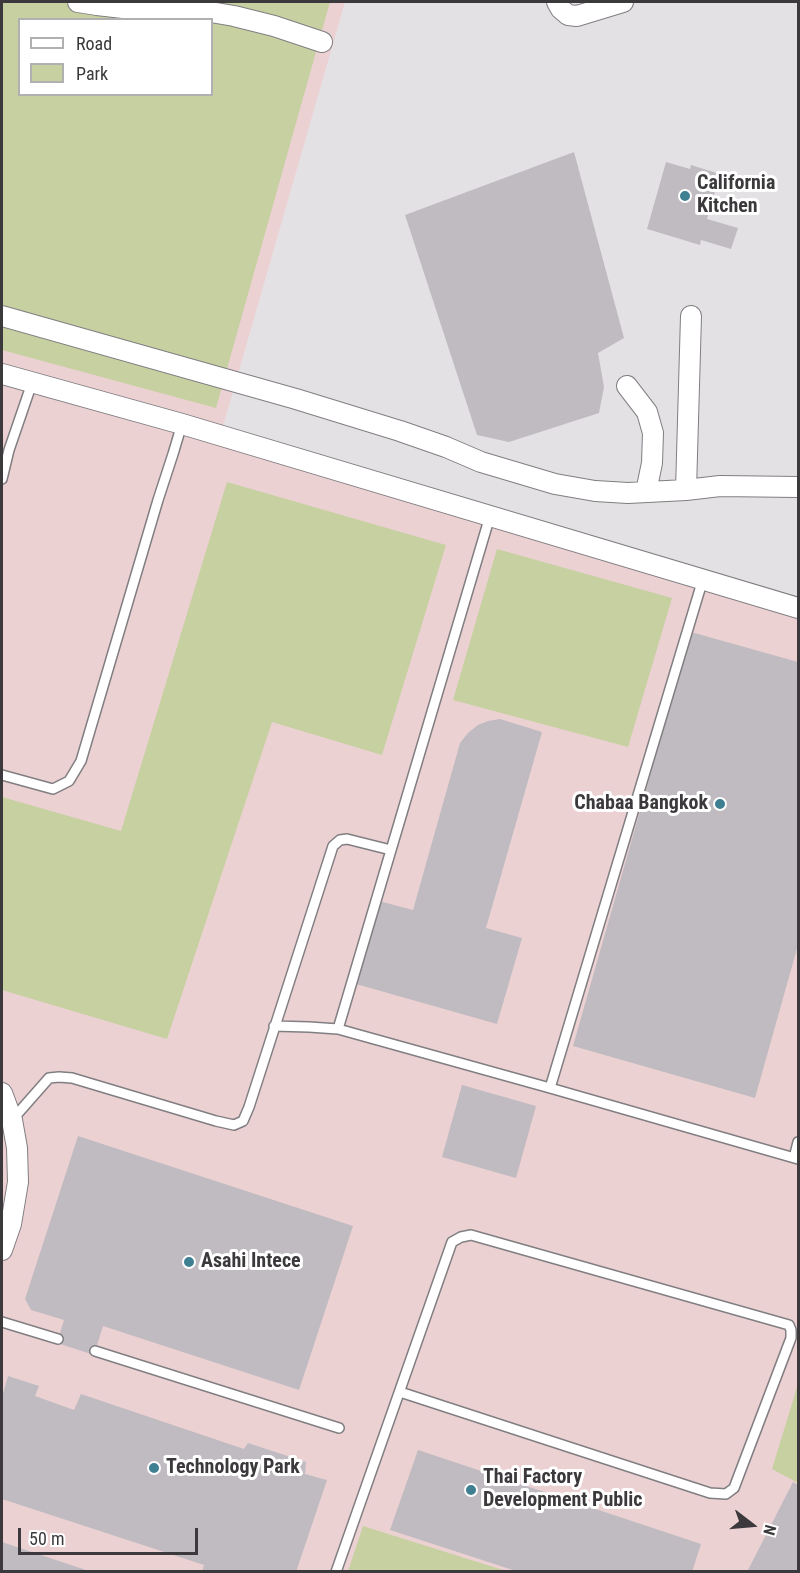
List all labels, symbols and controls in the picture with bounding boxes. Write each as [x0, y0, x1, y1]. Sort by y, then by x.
legend [18, 18, 213, 96]
text: Road [76, 33, 112, 54]
text: Park [76, 63, 108, 84]
place label: California Kitchen [697, 172, 775, 219]
marker: California Kitchen [678, 189, 692, 203]
place label: Chabaa Bangkok [574, 792, 708, 816]
marker: Chabaa Bangkok [713, 797, 727, 811]
place label: Asahi Intece [201, 1250, 301, 1274]
marker: Asahi Intece [182, 1255, 196, 1269]
place label: Technology Park [166, 1456, 300, 1480]
marker: Technology Park [147, 1461, 161, 1475]
place label: Thai Factory Development Public [483, 1466, 642, 1513]
marker: Thai Factory Development Public [464, 1483, 478, 1497]
north arrow [722, 1495, 782, 1555]
scale bar [21, 1516, 201, 1554]
text: N [759, 1523, 780, 1537]
text: 50 m [29, 1528, 64, 1549]

